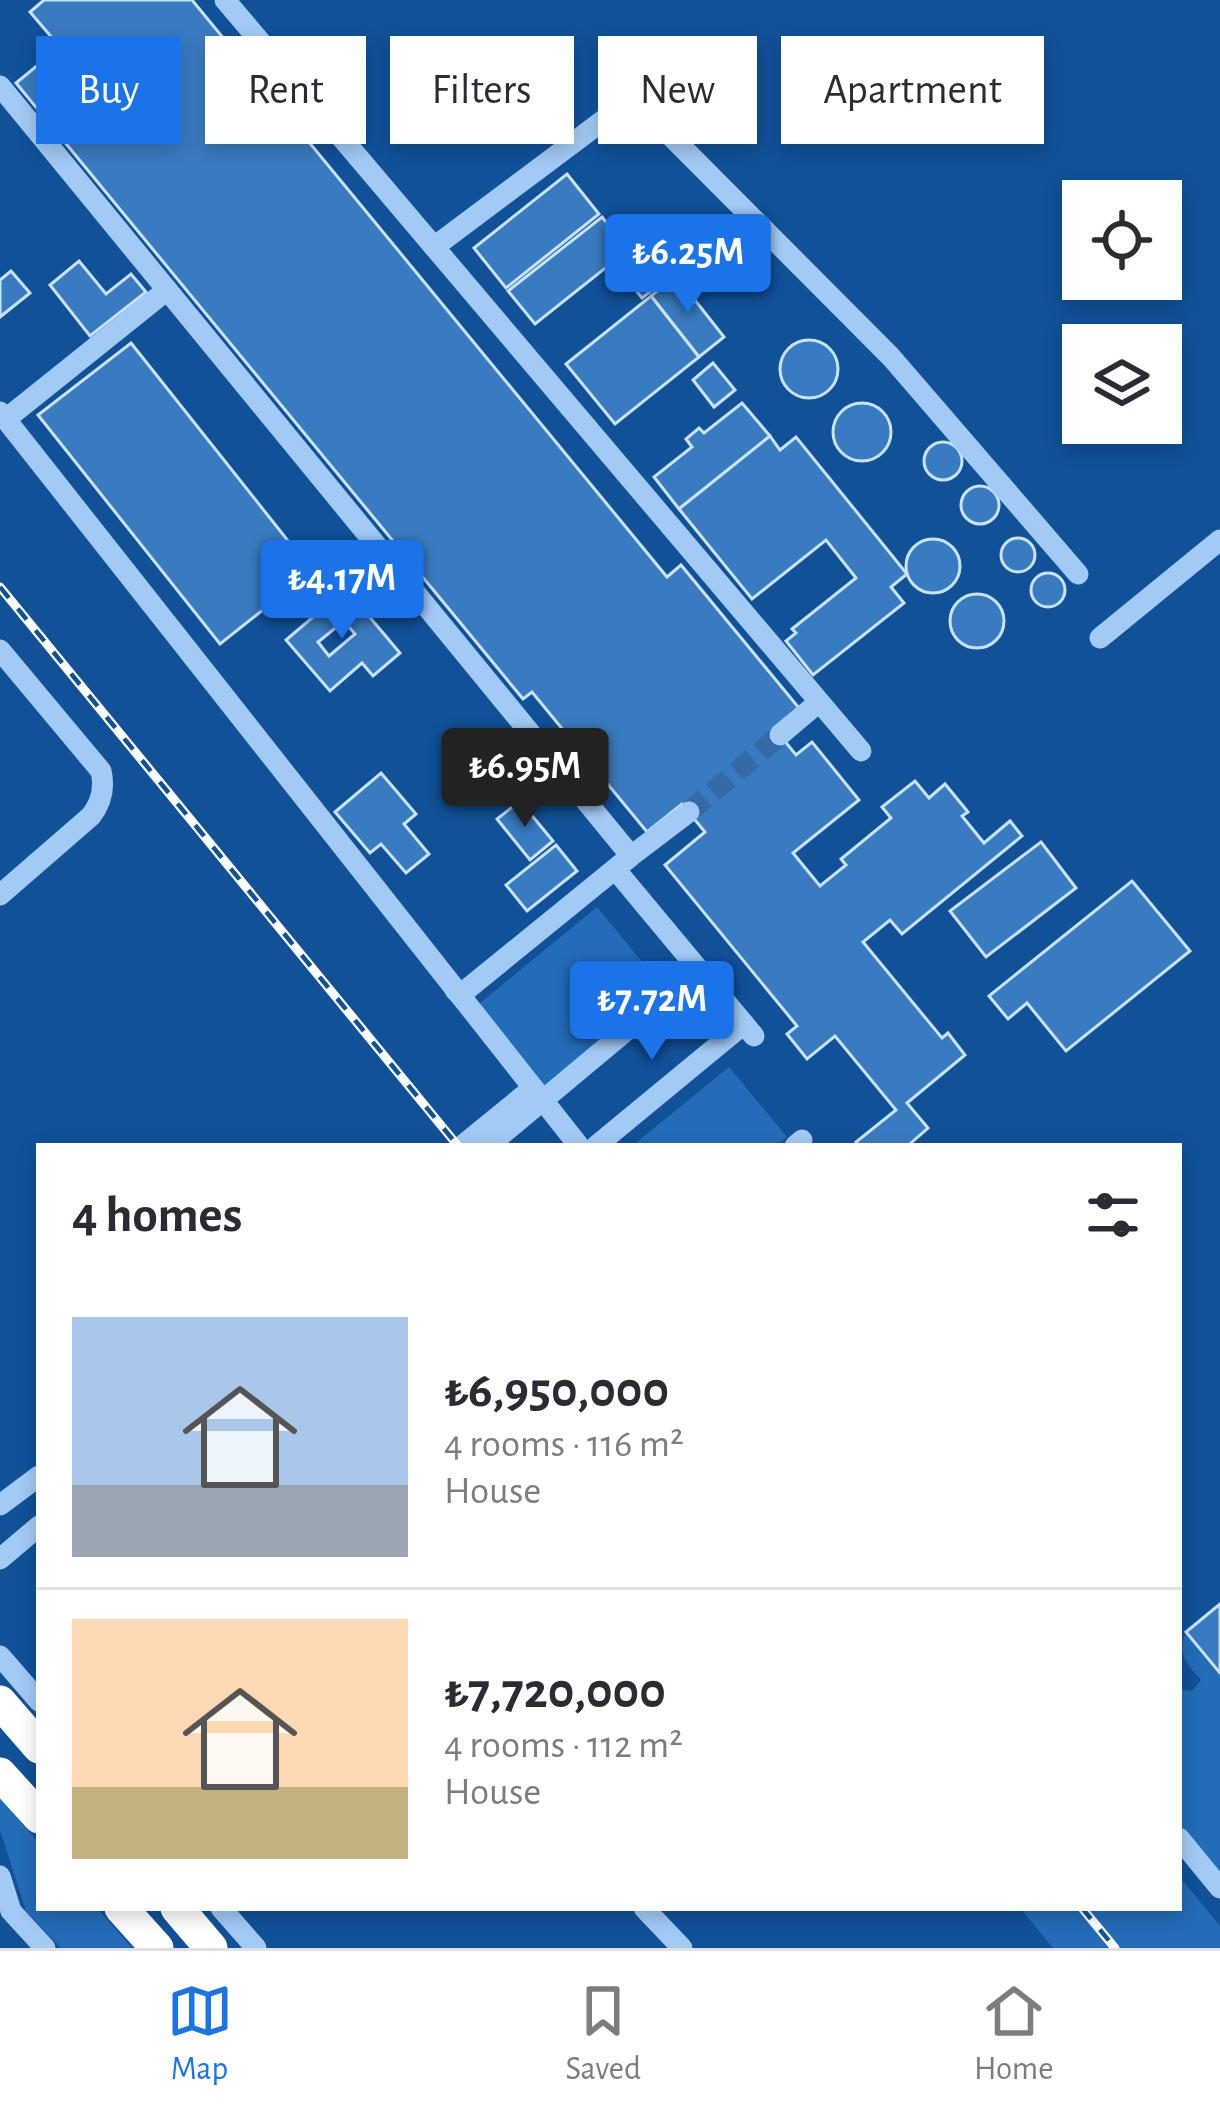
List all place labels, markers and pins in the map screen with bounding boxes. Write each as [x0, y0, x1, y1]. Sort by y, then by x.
pin: ₺6.25M [590, 214, 786, 316]
pin: ₺4.17M [244, 540, 440, 642]
pin: ₺6.95M [427, 728, 623, 830]
pin: ₺7.72M [554, 961, 750, 1063]

